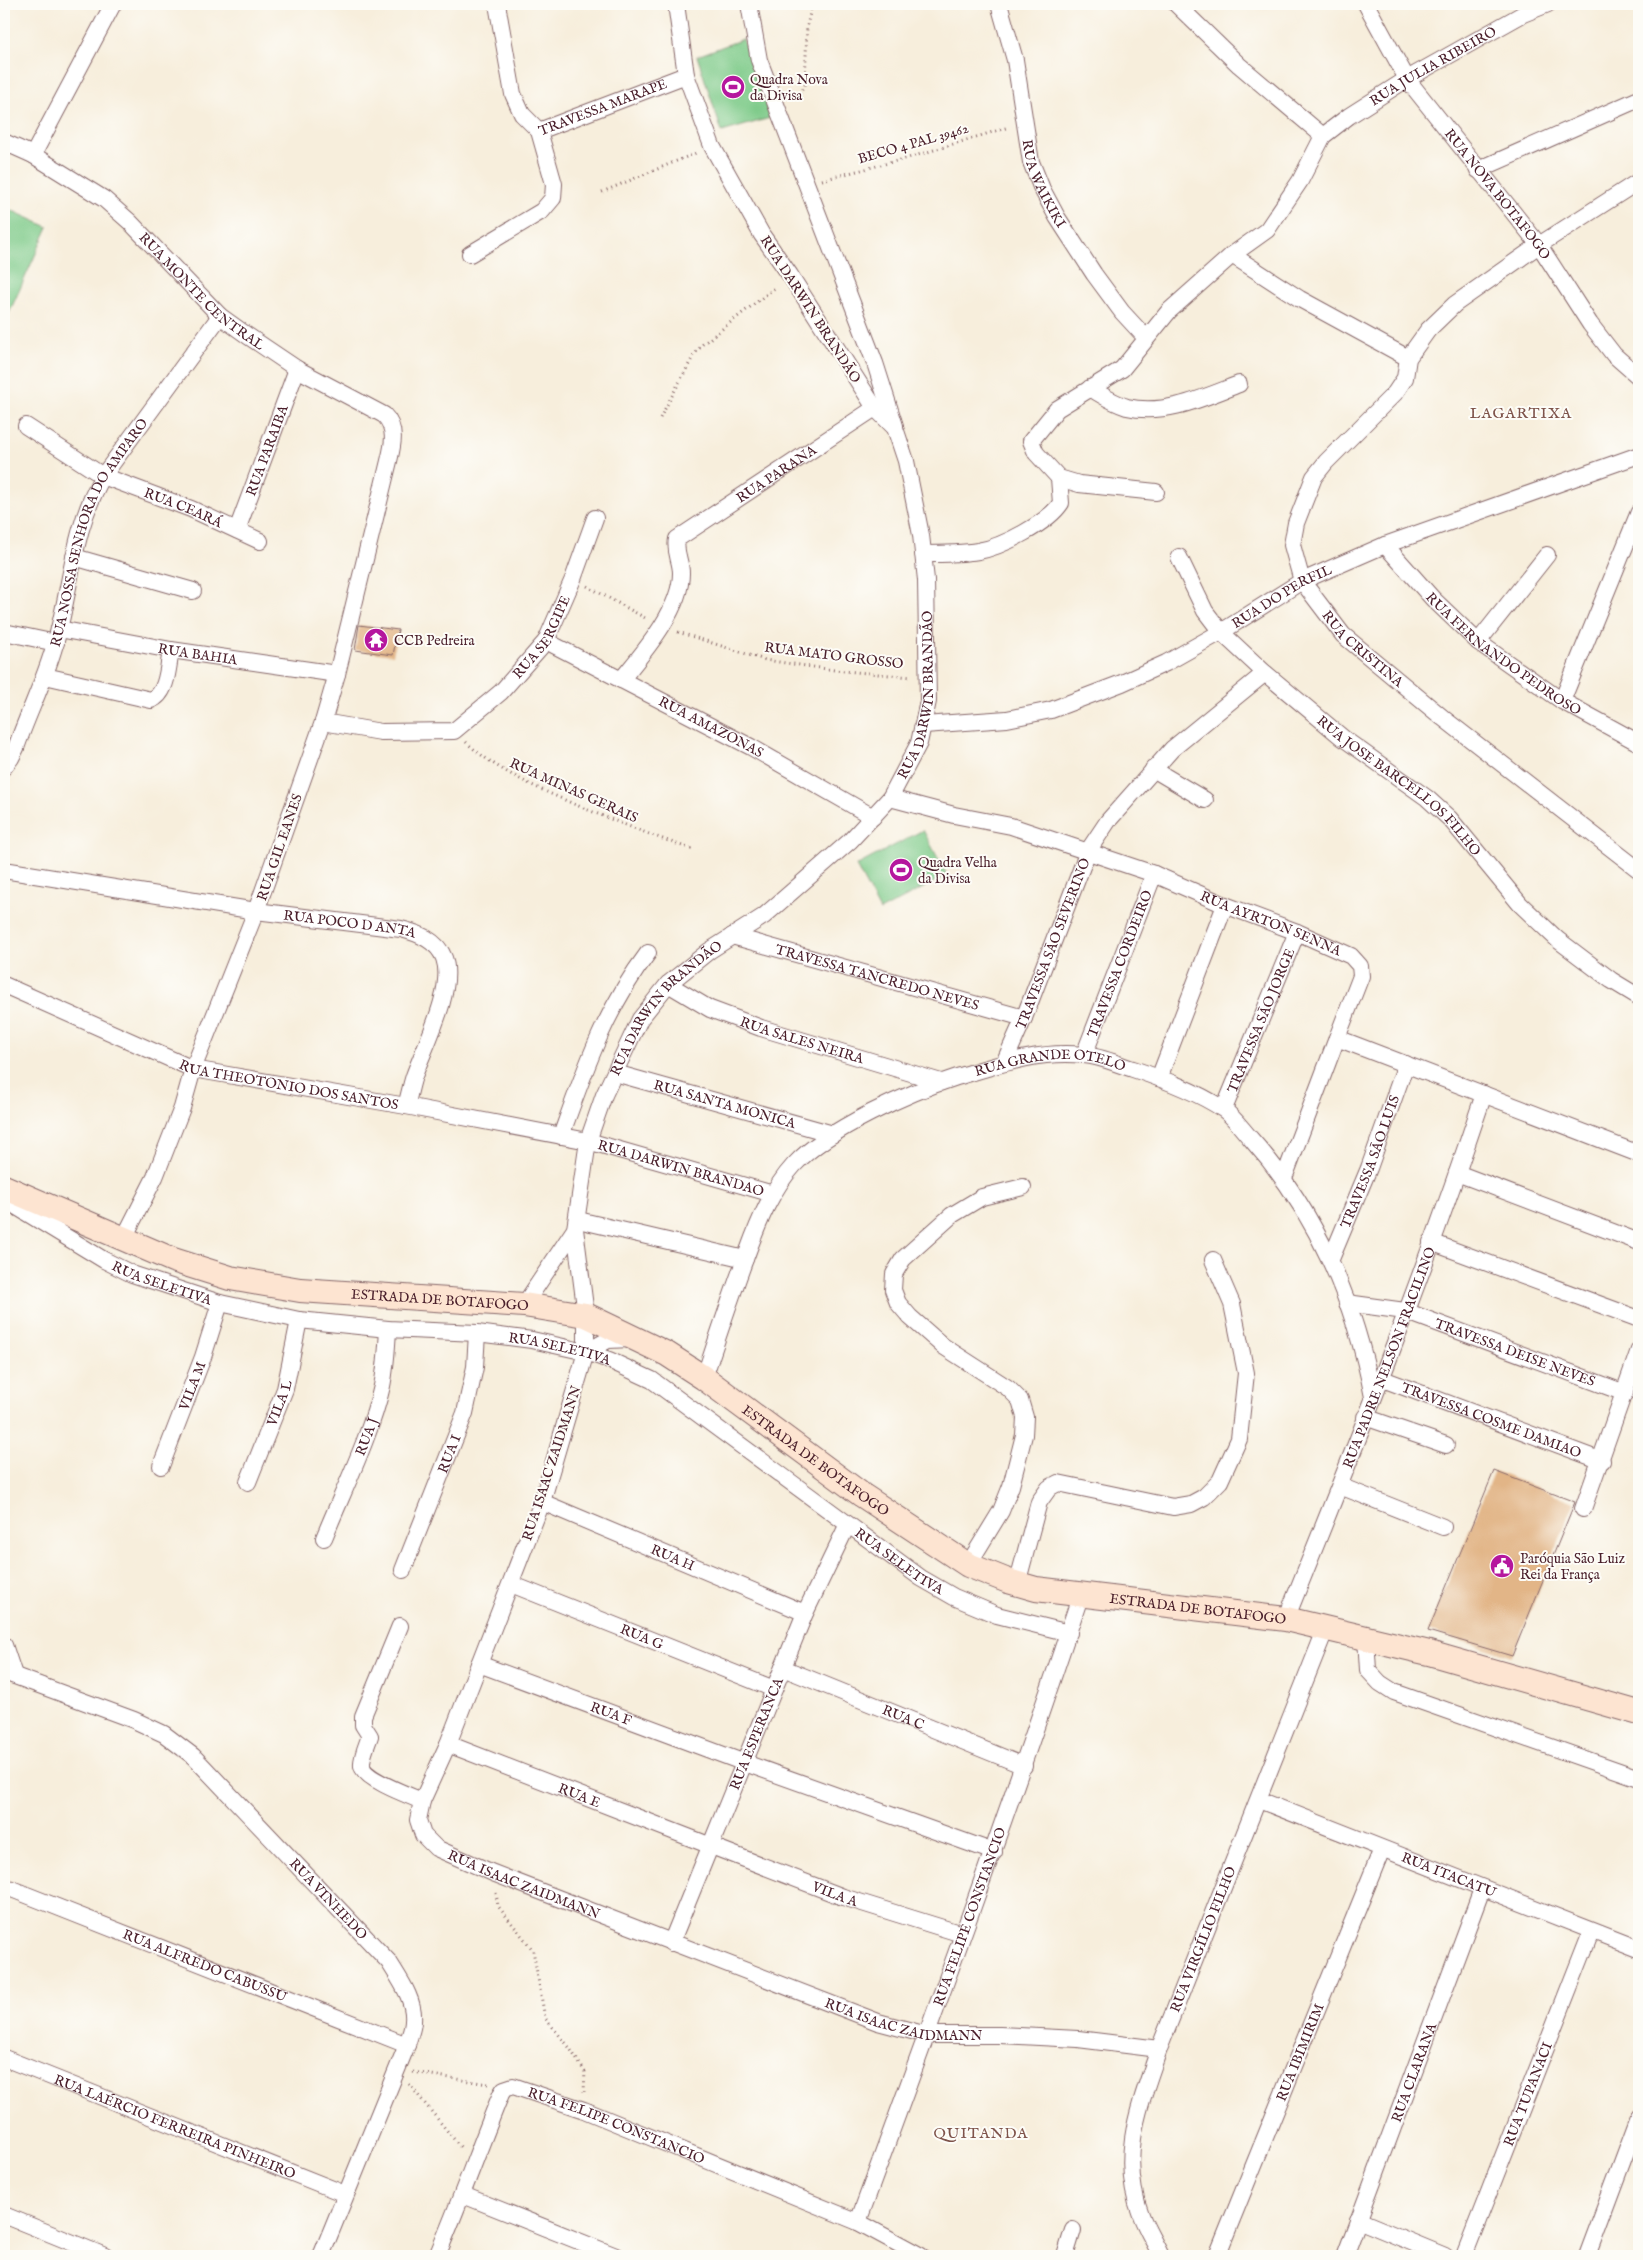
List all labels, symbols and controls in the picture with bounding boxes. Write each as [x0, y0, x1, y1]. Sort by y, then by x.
street label: RUA JULIA RIBEIRO [1367, 23, 1500, 110]
place label: Quadra Nova da Divisa [750, 71, 829, 105]
sports icon: Quadra Nova da Divisa [720, 74, 746, 100]
street label: TRAVESSA MARAPE [536, 75, 670, 140]
street label: BECO 4 PAL 39462 [856, 119, 971, 168]
street label: RUA NOVA BOTAFOGO [1440, 125, 1554, 264]
street label: RUA WAIKIKI [1018, 138, 1070, 232]
street label: RUA MONTE CENTRAL [135, 229, 268, 354]
street label: RUA DARWIN BRANDÃO [756, 232, 866, 387]
street label: RUA PARAIBA [242, 402, 293, 499]
district label: LAGARTIXA [1470, 404, 1572, 423]
street label: RUA NOSSA SENHORA DO AMPARO [47, 415, 152, 649]
street label: RUA PARANA [733, 441, 820, 507]
street label: RUA CEARÁ [141, 484, 226, 533]
street label: RUA DO PERFIL [1228, 561, 1335, 633]
street label: RUA FERNANDO PEDROSO [1421, 589, 1585, 720]
street label: RUA SERGIPE [509, 593, 575, 683]
street label: RUA CRISTINA [1318, 607, 1407, 692]
street label: RUA DARWIN BRANDÃO [894, 610, 938, 782]
temple icon: CCB Pedreira [363, 627, 389, 653]
place label: CCB Pedreira [394, 632, 476, 650]
street label: RUA MATO GROSSO [763, 639, 905, 674]
street label: RUA BAHIA [156, 640, 239, 670]
street label: RUA AMAZONAS [655, 693, 766, 762]
street label: RUA JOSE BARCELLOS FILHO [1313, 712, 1485, 860]
street label: RUA MINAS GERAIS [507, 754, 641, 827]
street label: RUA GIL EANES [253, 791, 307, 903]
place label: Quadra Velha da Divisa [918, 854, 998, 888]
street label: TRAVESSA SĀO SEVERINO [1012, 855, 1095, 1033]
sports icon: Quadra Velha da Divisa [888, 857, 914, 883]
street label: TRAVESSA CORDEIRO [1084, 887, 1157, 1040]
street label: RUA AYRTON SENNA [1197, 887, 1344, 961]
street label: RUA POCO D ANTA [282, 907, 419, 943]
street label: RUA DARWIN BRANDÃO [606, 937, 726, 1079]
street label: TRAVESSA TANCREDO NEVES [773, 941, 981, 1015]
street label: TRAVESSA SĀO JORGE [1224, 945, 1299, 1096]
street label: RUA SALES NEIRA [737, 1013, 866, 1068]
street label: RUA GRANDE OTELO [973, 1046, 1128, 1081]
street label: RUA THEOTONIO DOS SANTOS [176, 1056, 400, 1115]
street label: RUA SANTA MONICA [651, 1076, 798, 1133]
street label: TRAVESSA SĀO LUIS [1337, 1093, 1404, 1231]
street label: RUA DARWIN BRANDAO [595, 1136, 766, 1201]
street label: RUA PADRE NELSON FRACILINO [1339, 1244, 1440, 1471]
street label: RUA SELETIVA [109, 1257, 214, 1310]
street label: ESTRADA DE BOTAFOGO [350, 1285, 529, 1315]
street label: TRAVESSA DEISE NEVES [1432, 1315, 1597, 1391]
street label: RUA SELETIVA [507, 1329, 613, 1370]
street label: VILA M [175, 1359, 210, 1414]
street label: VILA L [263, 1379, 297, 1430]
street label: TRAVESSA COSME DAMIAO [1399, 1379, 1584, 1463]
street label: RUA ISAAC ZAIDMANN [518, 1383, 586, 1543]
street label: ESTRADA DE BOTAFOGO [738, 1401, 893, 1521]
street label: RUA J [352, 1415, 383, 1459]
street label: RUA I [434, 1432, 466, 1476]
street label: RUA SELETIVA [851, 1524, 947, 1599]
street label: RUA H [648, 1541, 697, 1575]
place label: Paróquia São Luiz Rei da França [1520, 1550, 1626, 1584]
public building icon: Paróquia São Luiz Rei da França [1489, 1553, 1515, 1579]
street label: ESTRADA DE BOTAFOGO [1108, 1590, 1287, 1629]
street label: RUA G [617, 1620, 667, 1654]
street label: RUA ESPERANCA [726, 1674, 788, 1793]
street label: RUA F [588, 1698, 634, 1730]
street label: RUA C [879, 1701, 927, 1735]
street label: RUA E [556, 1780, 603, 1812]
street label: RUA FELIPE CONSTANCIO [930, 1825, 1010, 2009]
street label: RUA ISAAC ZAIDMANN [445, 1846, 602, 1923]
street label: RUA ITACATU [1399, 1849, 1499, 1902]
street label: RUA VINHEDO [285, 1855, 371, 1944]
street label: RUA VIRGÍLIO FILHO [1166, 1864, 1241, 2015]
street label: VILA A [808, 1878, 860, 1911]
street label: RUA ALFREDO CABUSSU [120, 1926, 289, 2007]
street label: RUA ISAAC ZAIDMANN [822, 1994, 982, 2045]
street label: RUA IBIMIRIM [1273, 2001, 1328, 2104]
street label: RUA CLARANA [1388, 2020, 1441, 2125]
street label: RUA TUPANACI [1500, 2040, 1557, 2149]
street label: RUA LAÉRCIO FERREIRA PINHEIRO [51, 2071, 298, 2183]
street label: RUA FELIPE CONSTANCIO [525, 2084, 708, 2169]
district label: QUITANDA [934, 2124, 1028, 2143]

